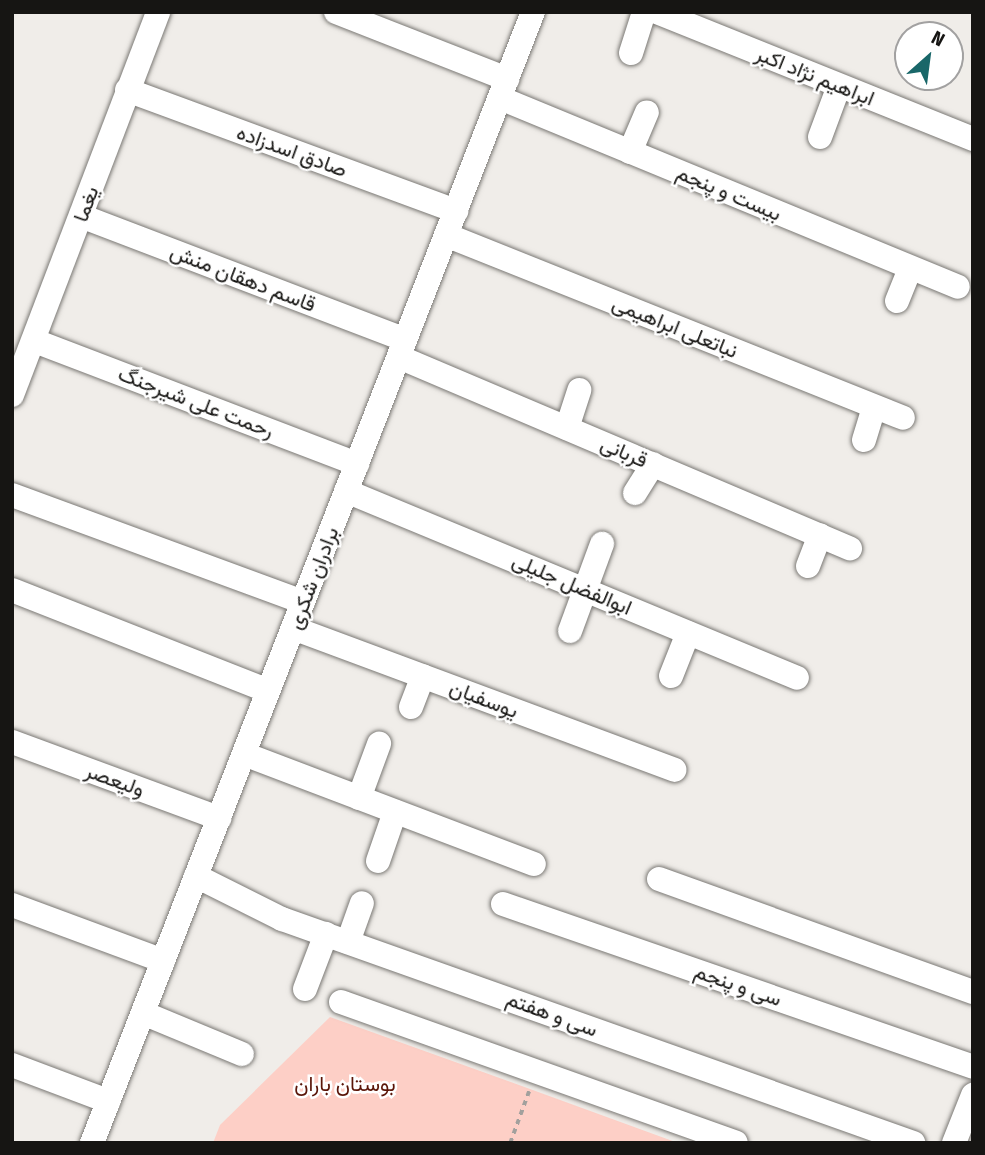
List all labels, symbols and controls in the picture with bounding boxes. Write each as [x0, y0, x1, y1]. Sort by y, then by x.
north arrow [894, 21, 964, 91]
text: N [928, 26, 949, 52]
street label: ابراهیم نژاد اکبر [752, 41, 878, 111]
street label: صادق اسدزاده [233, 119, 351, 183]
street label: بیست و پنجم [673, 160, 785, 226]
street label: یغما [68, 183, 104, 225]
street label: قاسم دهقان منش [167, 239, 319, 317]
street label: نباتعلی ابراهیمی [609, 290, 741, 364]
street label: رحمت علی شیرجنگ [115, 361, 277, 443]
street label: قربانی [597, 431, 651, 473]
street label: برادران شکری [282, 523, 344, 633]
street label: ابوالفضل جلیلی [508, 547, 636, 621]
street label: یوسفیان [446, 674, 522, 724]
street label: ولیعصر [82, 758, 148, 802]
street label: سی و پنجم [691, 958, 785, 1012]
street label: سی و هفتم [503, 986, 601, 1042]
park label: بوستان باران [294, 1071, 396, 1097]

